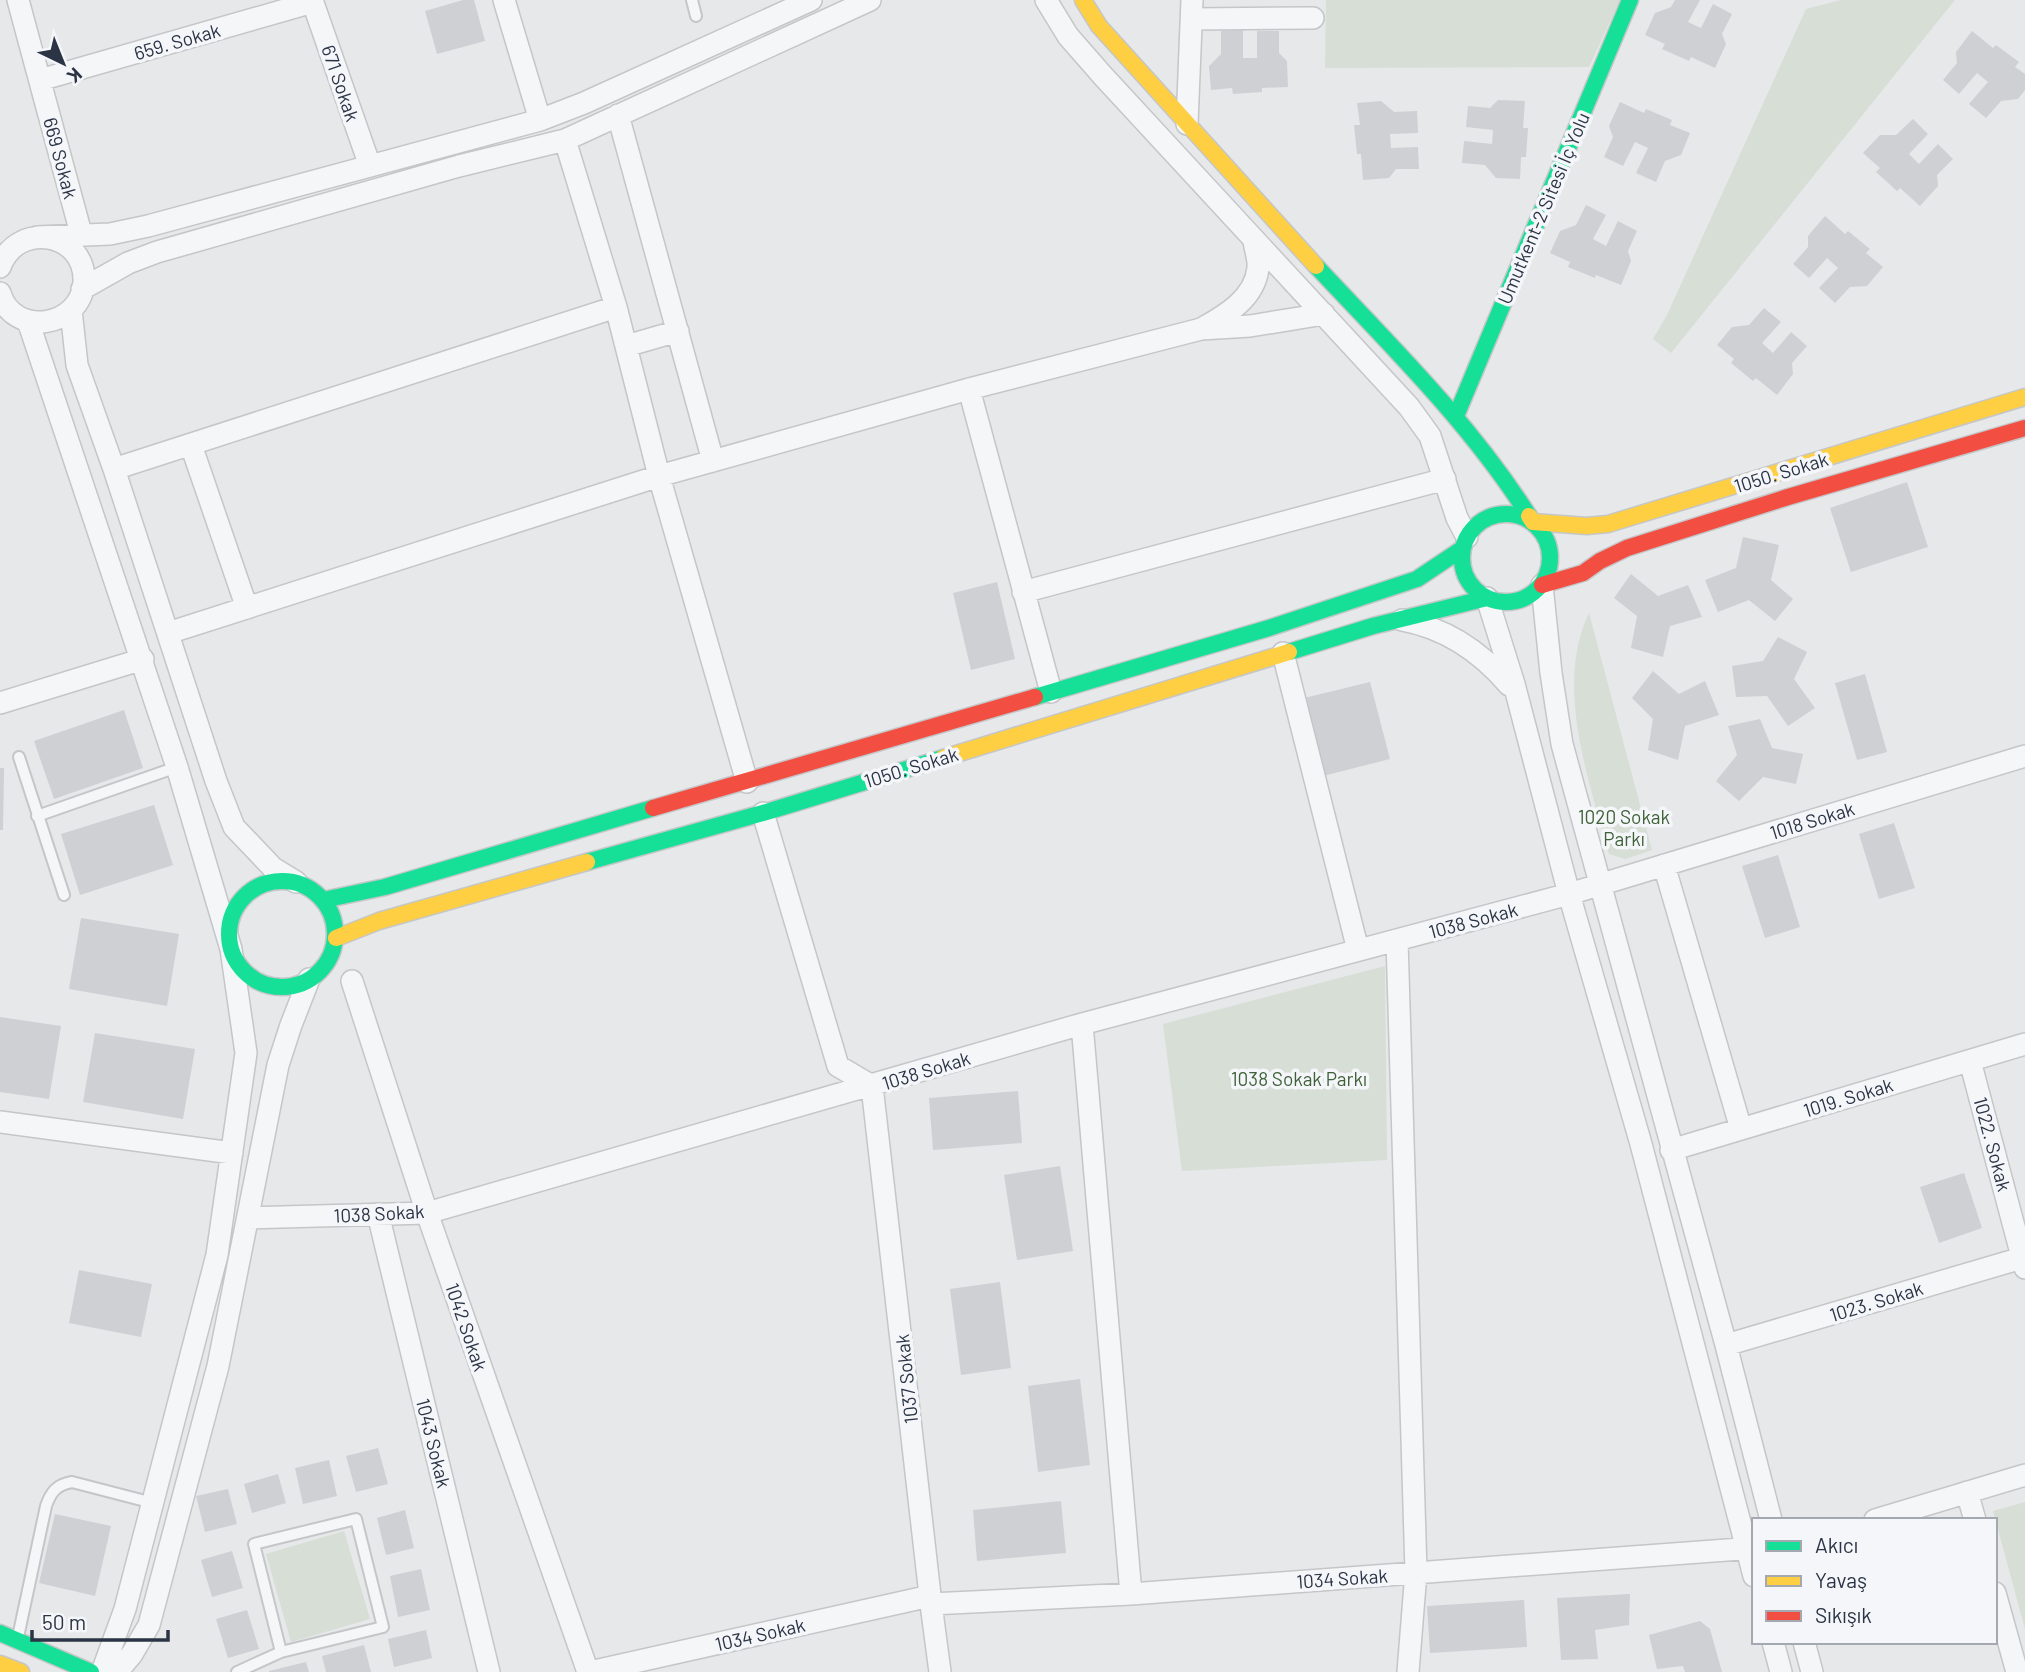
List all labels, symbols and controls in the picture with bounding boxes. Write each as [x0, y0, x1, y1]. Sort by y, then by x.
street label: 659. Sokak [131, 18, 223, 64]
north arrow [28, 28, 98, 98]
street label: 671 Sokak [317, 42, 365, 124]
text: K [63, 63, 87, 88]
street label: Umutkent-2 Sitesi İç Yolu [1492, 109, 1594, 307]
street label: 669 Sokak [39, 115, 83, 201]
street label: 1050. Sokak [1731, 447, 1831, 497]
street label: 1050. Sokak [861, 742, 961, 792]
street label: 1018 Sokak [1767, 796, 1857, 844]
park label: 1020 Sokak Parkı [1578, 805, 1670, 850]
street label: 1038 Sokak [1426, 897, 1520, 943]
street label: 1038 Sokak [879, 1046, 973, 1094]
park label: 1038 Sokak Parkı [1231, 1067, 1367, 1090]
street label: 1019. Sokak [1800, 1072, 1896, 1122]
street label: 1022. Sokak [1969, 1094, 2017, 1194]
street label: 1038 Sokak [333, 1199, 425, 1227]
street label: 1023. Sokak [1827, 1276, 1925, 1326]
street label: 1042 Sokak [441, 1280, 493, 1374]
street label: 1037 Sokak [890, 1333, 922, 1425]
street label: 1043 Sokak [412, 1396, 456, 1490]
legend [1752, 1518, 1997, 1644]
text: Akıcı [1815, 1532, 1858, 1557]
street label: 1034 Sokak [1296, 1563, 1388, 1593]
text: Yavaş [1815, 1567, 1867, 1592]
scale bar [32, 1598, 168, 1642]
text: Sıkışık [1815, 1602, 1872, 1627]
text: 50 m [42, 1609, 86, 1634]
street label: 1034 Sokak [713, 1613, 807, 1655]

